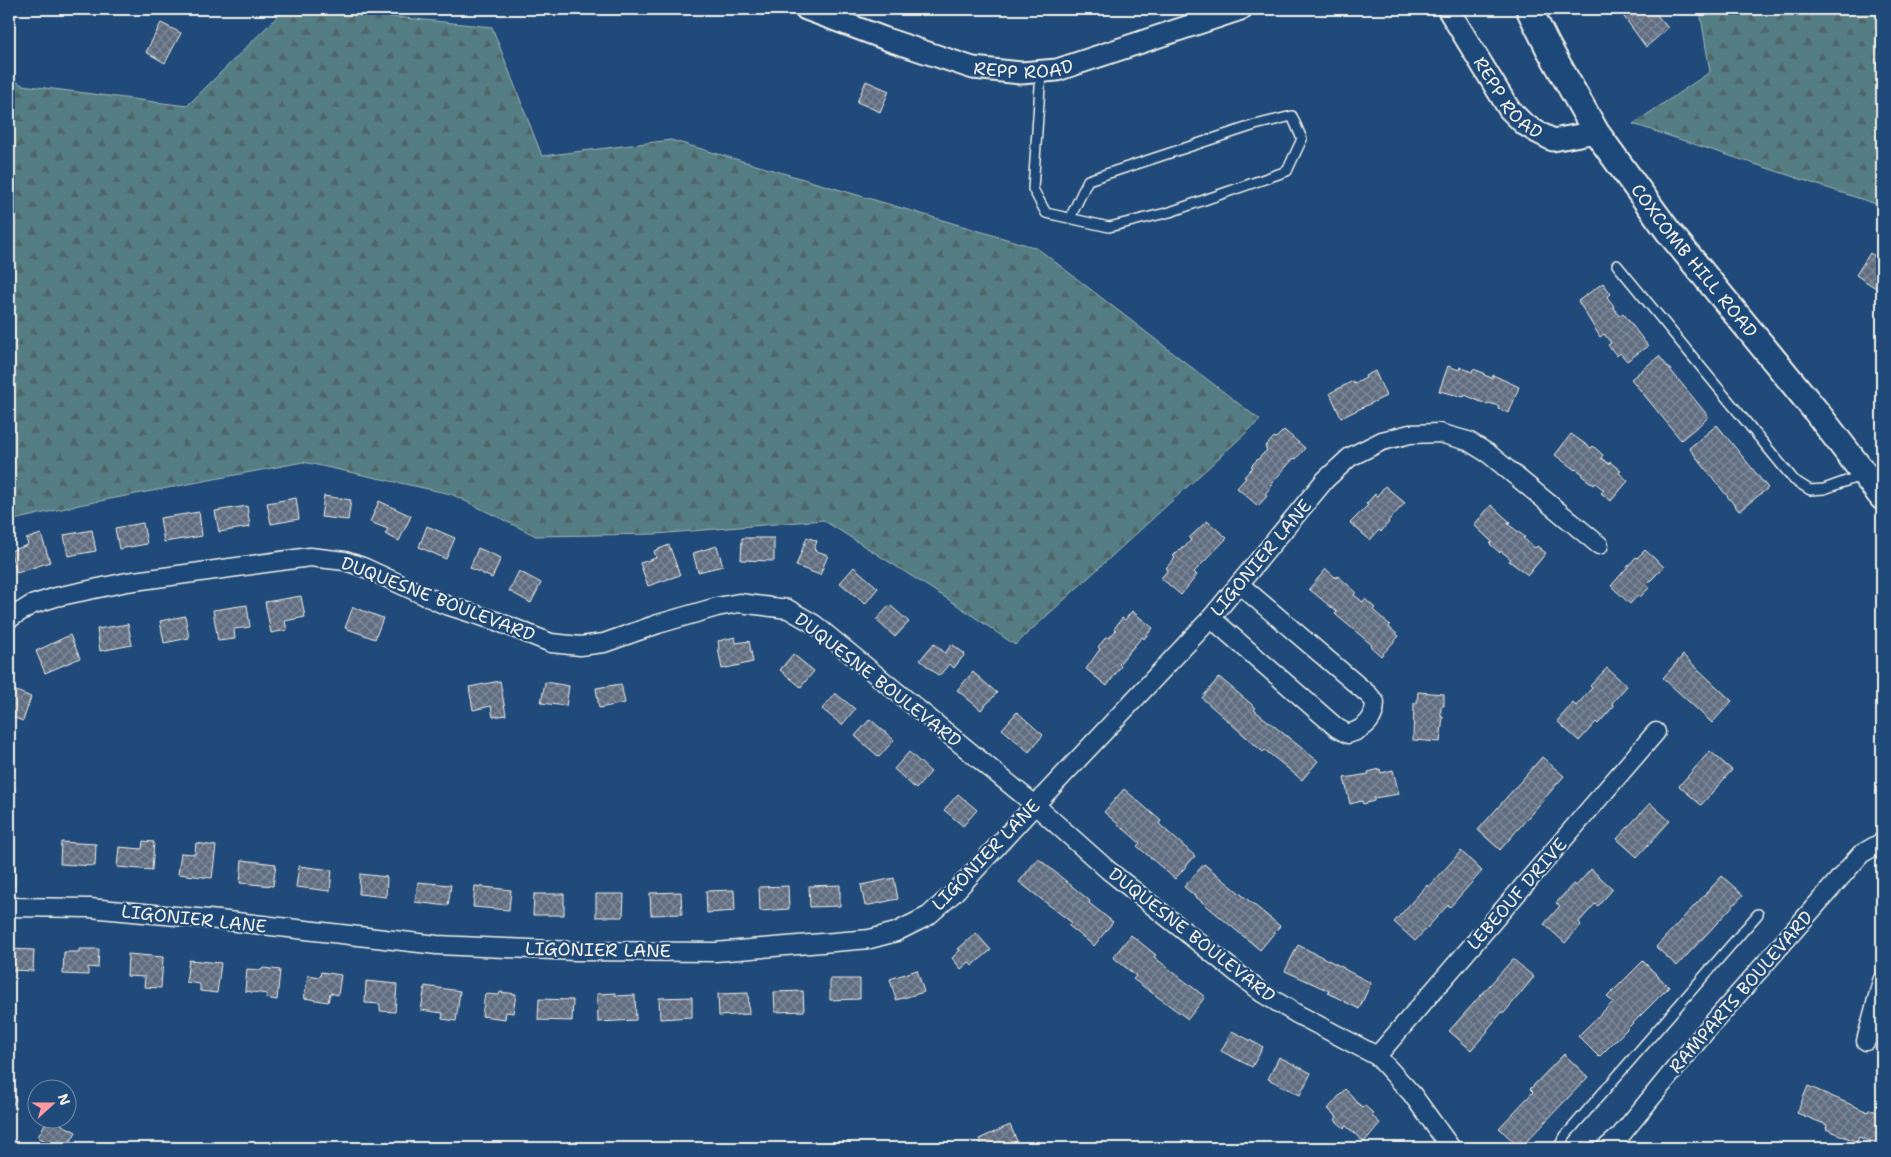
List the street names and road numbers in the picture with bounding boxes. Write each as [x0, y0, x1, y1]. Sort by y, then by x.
street label: REPP ROAD [1468, 52, 1547, 145]
street label: REPP ROAD [972, 53, 1077, 85]
street label: COXCOMB HILL ROAD [1625, 179, 1763, 343]
street label: LIGONIER LANE [1205, 494, 1317, 622]
street label: DUQUESNE BOULEVARD [338, 551, 539, 647]
street label: DUQUESNE BOULEVARD [789, 607, 967, 753]
street label: LIGONIER LANE [927, 794, 1045, 916]
street label: LEBEOUF DRIVE [1462, 833, 1572, 955]
street label: DUQUESNE BOULEVARD [1103, 862, 1281, 1008]
street label: LIGONIER LANE [120, 899, 268, 939]
street label: RAMPARTS BOULEVARD [1664, 906, 1818, 1078]
street label: LIGONIER LANE [525, 937, 671, 963]

